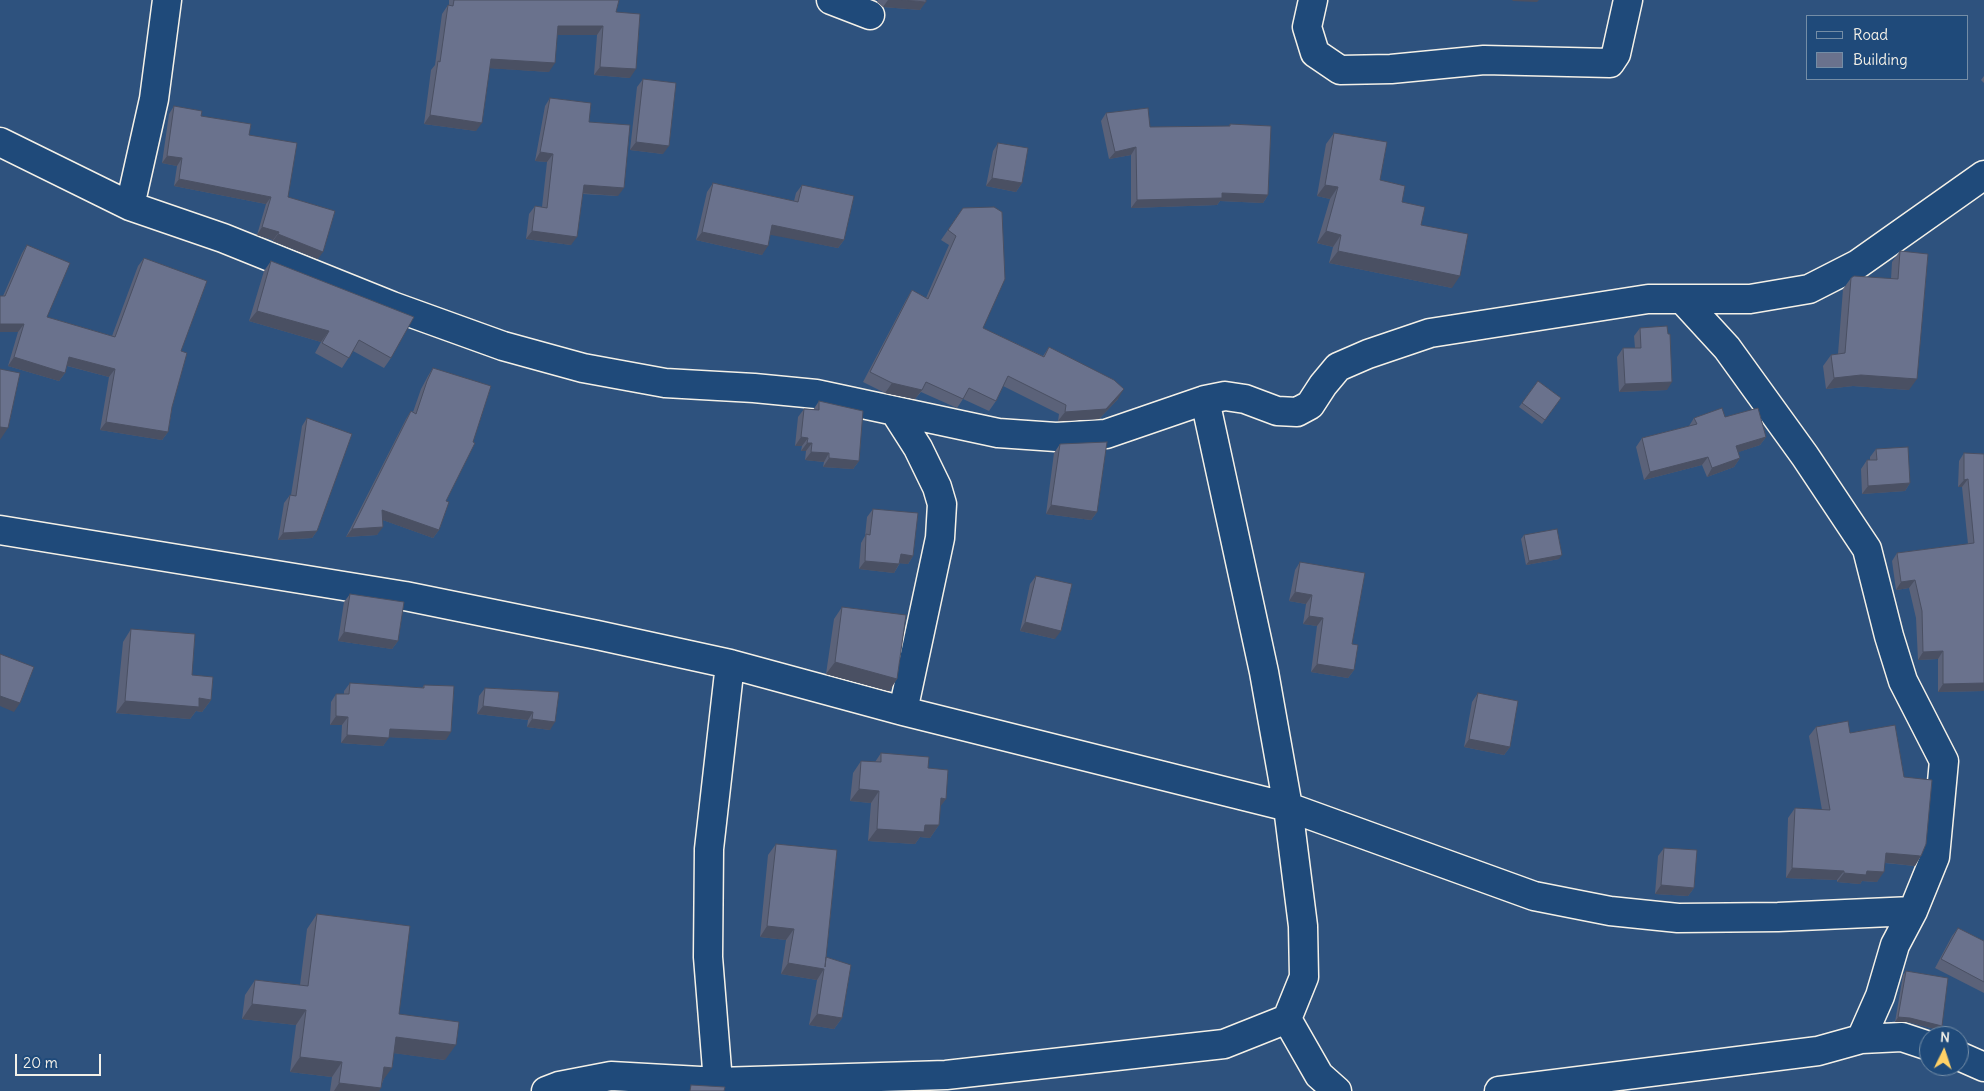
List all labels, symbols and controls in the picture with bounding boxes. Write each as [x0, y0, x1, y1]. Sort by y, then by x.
legend [1806, 15, 1969, 80]
text: Road [1853, 25, 1888, 44]
text: Building [1853, 50, 1908, 69]
north arrow [1919, 1026, 1969, 1076]
text: N [1940, 1028, 1950, 1046]
scale bar [18, 1044, 104, 1076]
text: 20 m [23, 1053, 58, 1072]

